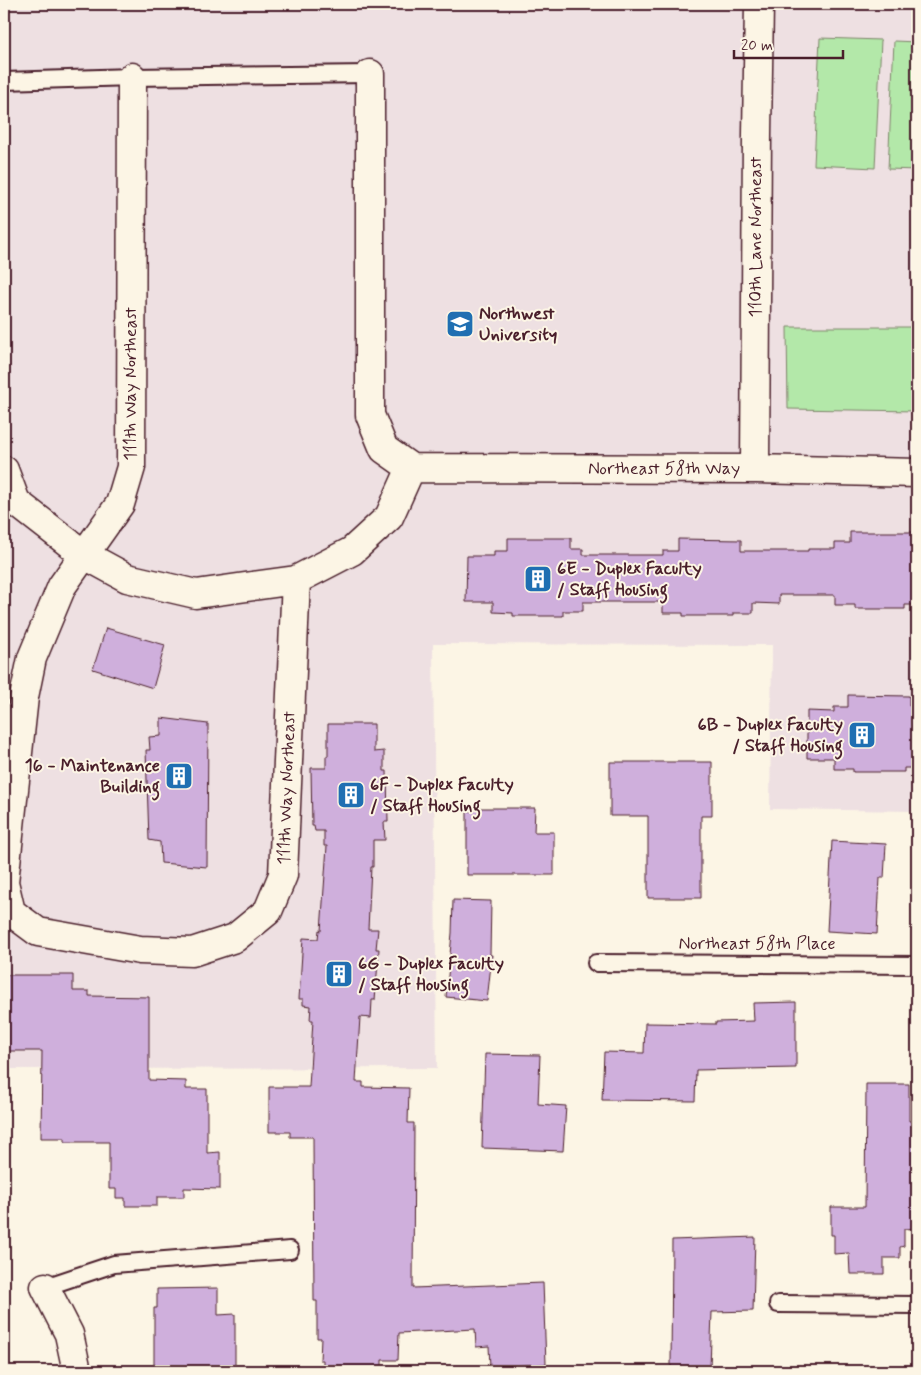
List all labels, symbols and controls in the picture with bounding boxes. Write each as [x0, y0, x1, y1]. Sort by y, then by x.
scale bar [734, 28, 842, 60]
text: 20 m [741, 36, 773, 56]
street label: 110th Lane Northeast [744, 156, 768, 317]
place label: Northwest University [479, 302, 557, 347]
street label: 111th Way Northeast [119, 307, 143, 461]
school or university icon: Northwest University [445, 309, 475, 339]
street label: Northeast 58th Way [588, 457, 740, 481]
place label: 6E - Duplex Faculty / Staff Housing [557, 557, 702, 604]
building icon: 6E - Duplex Faculty / Staff Housing [523, 564, 553, 594]
street label: 111th Way Northeast [272, 710, 302, 865]
place label: 6B - Duplex Faculty / Staff Housing [697, 713, 843, 760]
building icon: 6B - Duplex Faculty / Staff Housing [847, 720, 877, 750]
place label: 16 - Maintenance Building [25, 754, 160, 801]
building icon: 16 - Maintenance Building [164, 761, 194, 791]
place label: 6F - Duplex Faculty / Staff Housing [370, 773, 514, 820]
building icon: 6F - Duplex Faculty / Staff Housing [336, 780, 366, 810]
street label: Northeast 58th Place [678, 932, 836, 956]
place label: 6G - Duplex Faculty / Staff Housing [358, 952, 504, 999]
building icon: 6G - Duplex Faculty / Staff Housing [324, 959, 354, 989]

